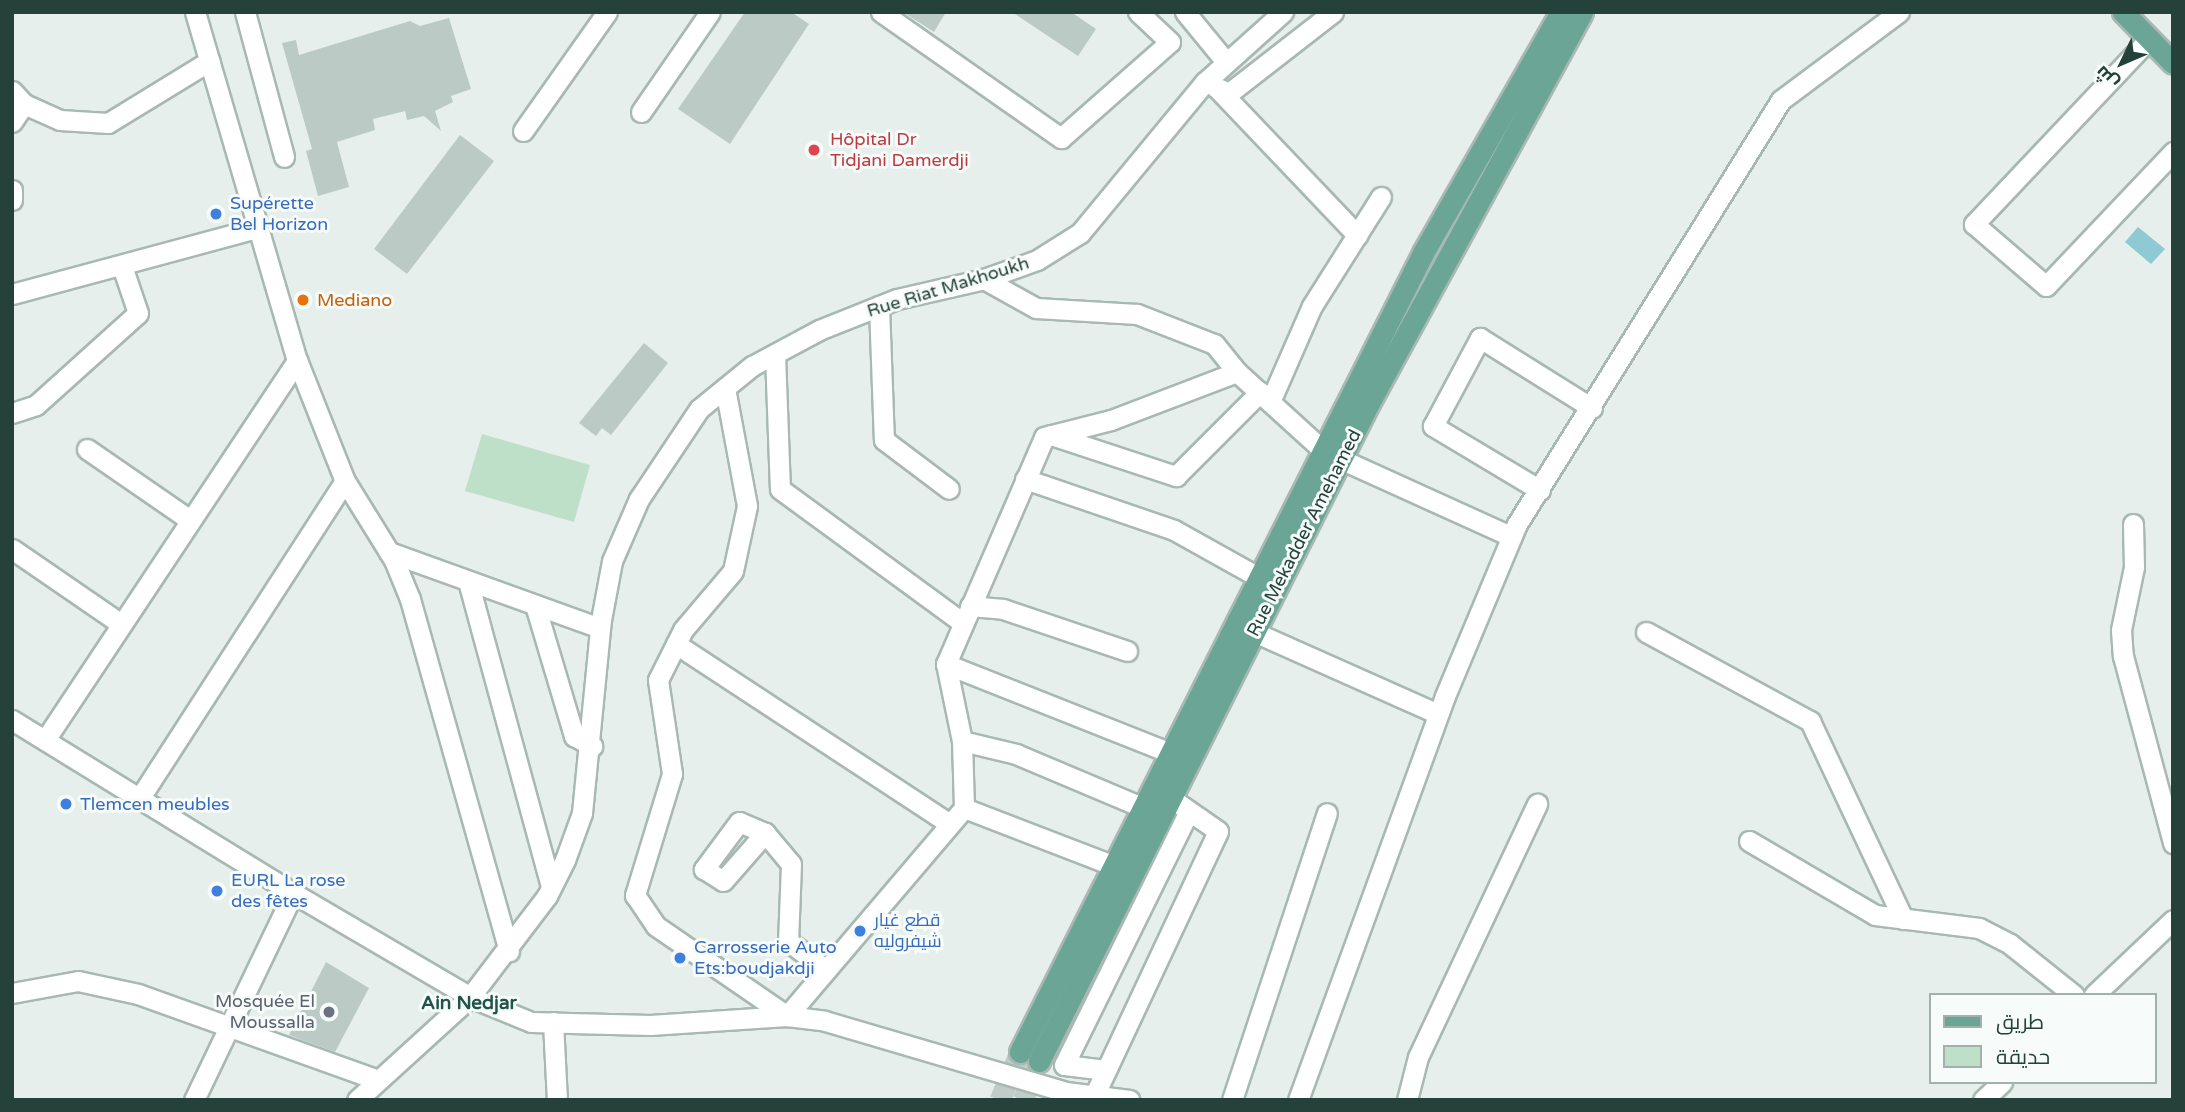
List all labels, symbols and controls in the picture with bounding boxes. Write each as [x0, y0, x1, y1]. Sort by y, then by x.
north arrow [2087, 28, 2157, 98]
text: ش [2091, 61, 2123, 94]
place label: Hôpital Dr Tidjani Damerdji [830, 129, 969, 172]
marker: Hôpital Dr Tidjani Damerdji [804, 140, 824, 160]
place label: Supérette Bel Horizon [230, 193, 328, 235]
marker: Supérette Bel Horizon [208, 206, 224, 222]
street label: Rue Riat Makhoukh [864, 252, 1032, 322]
place label: Mediano [317, 289, 392, 311]
marker: Mediano [295, 292, 311, 308]
street label: Rue Mekadder Amehamed [1242, 426, 1366, 640]
place label: Tlemcen meubles [80, 793, 230, 815]
marker: Tlemcen meubles [58, 796, 74, 812]
place label: EURL La rose des fêtes [231, 870, 346, 912]
marker: EURL La rose des fêtes [209, 883, 225, 899]
place label: قطع غيار شيفروليه [874, 910, 942, 953]
marker: قطع غيار شيفروليه [852, 923, 868, 939]
place label: Carrosserie Auto Ets:boudjakdji [694, 937, 837, 979]
marker: Carrosserie Auto Ets:boudjakdji [672, 950, 688, 966]
place label: Mosquée El Moussalla [215, 991, 315, 1034]
district label: Ain Nedjar [421, 993, 517, 1015]
legend [1930, 993, 2157, 1084]
marker: Mosquée El Moussalla [321, 1004, 337, 1020]
text: طريق [1996, 1010, 2044, 1035]
text: حديقة [1996, 1045, 2050, 1070]

